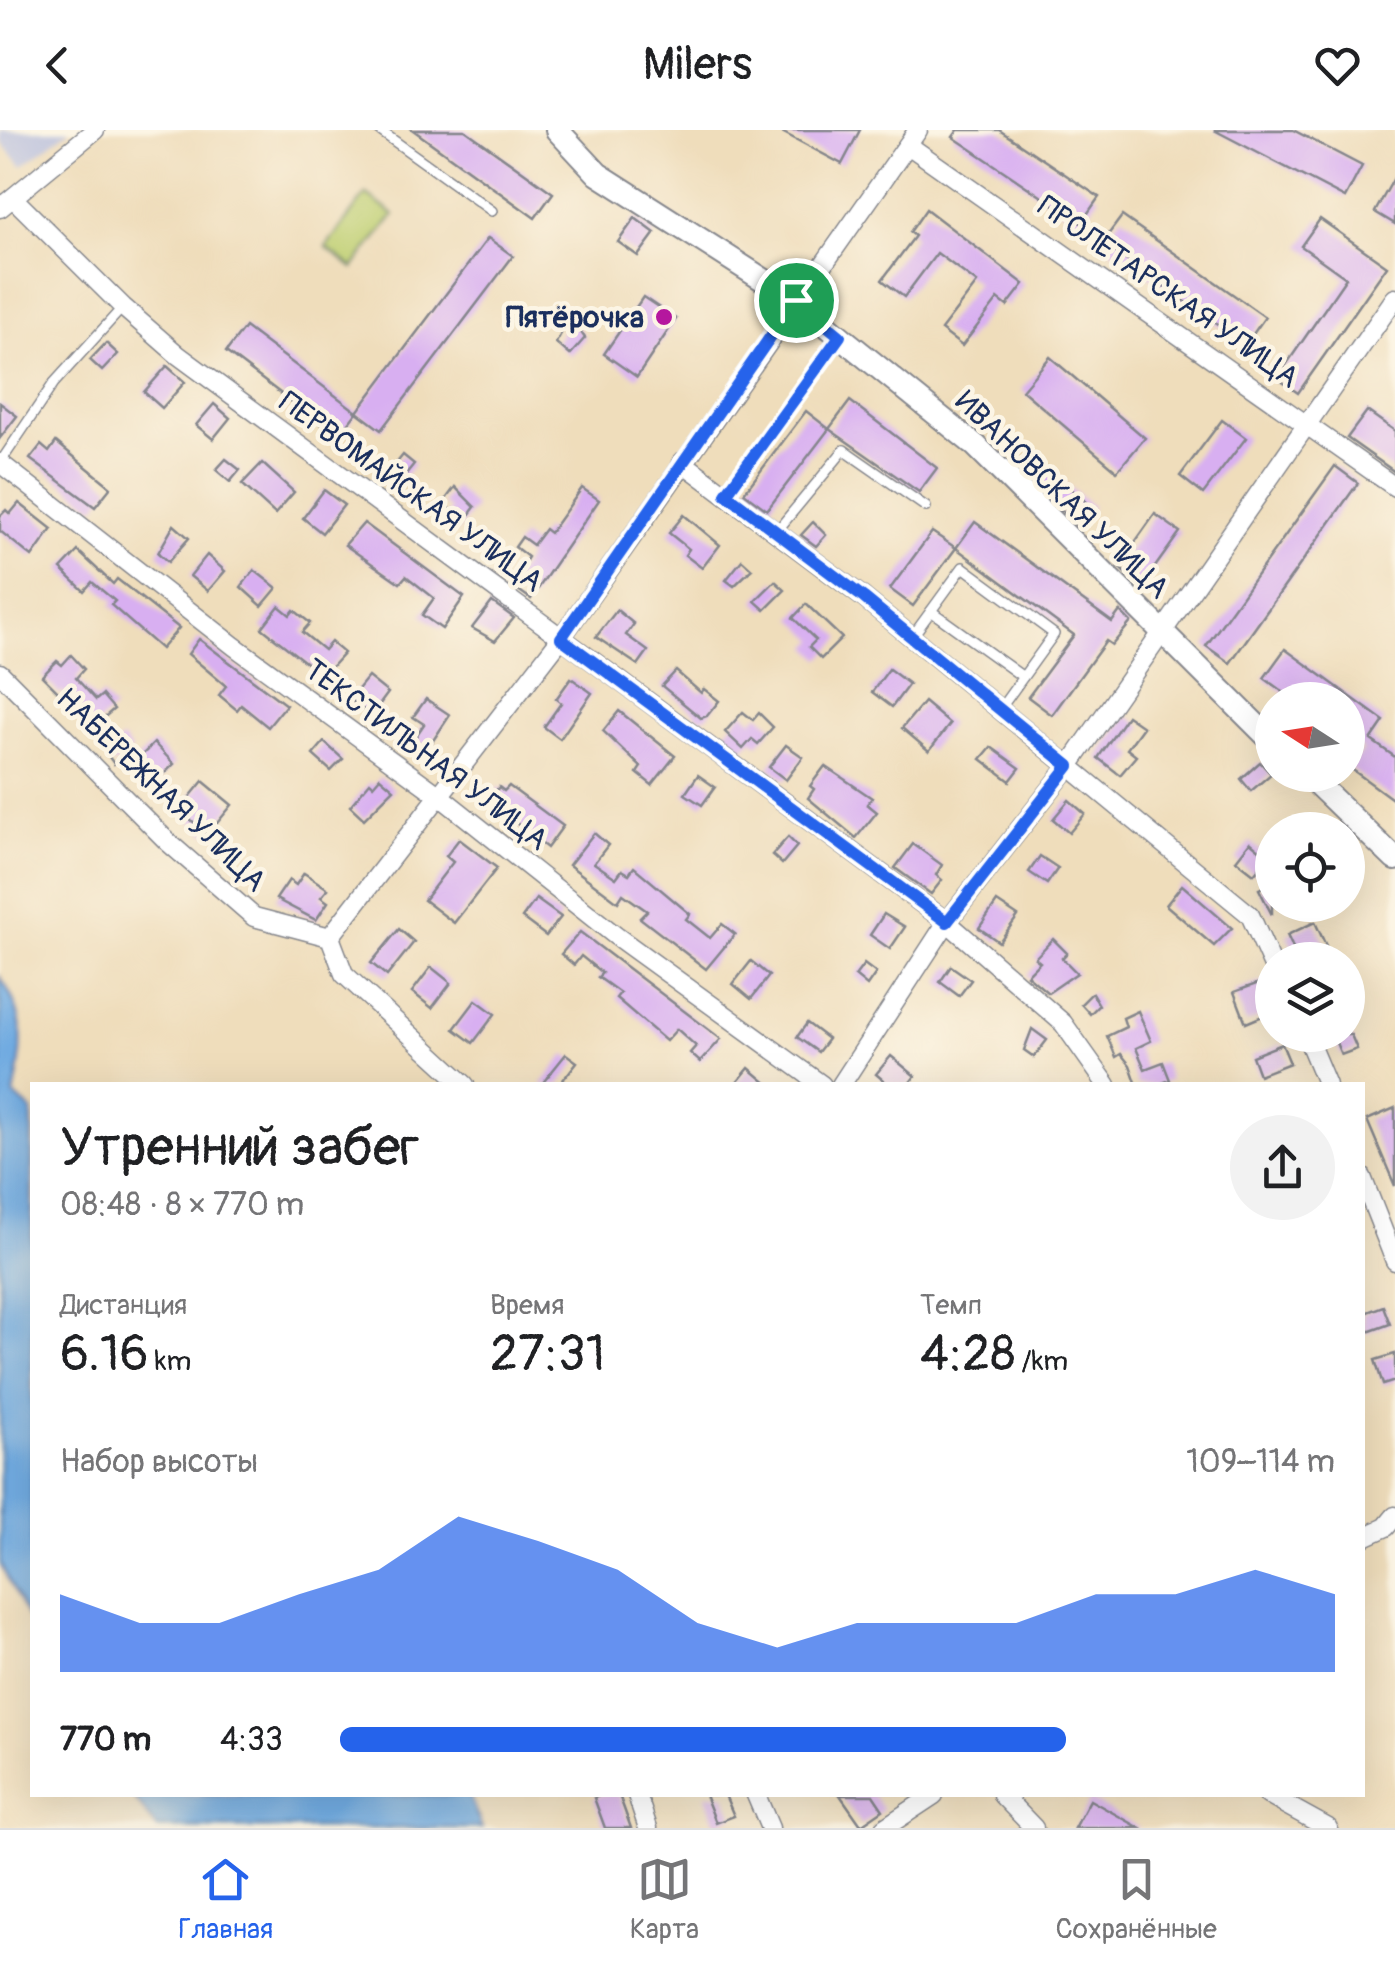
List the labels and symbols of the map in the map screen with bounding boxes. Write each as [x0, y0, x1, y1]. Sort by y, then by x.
street label: ПРОЛЕТАРСКАЯ УЛИЦА [1030, 188, 1306, 396]
pin [754, 258, 839, 343]
place label: Пятёрочка [506, 299, 644, 336]
marker: Пятёрочка [653, 306, 675, 328]
street label: ИВАНОВСКАЯ УЛИЦА [947, 383, 1177, 607]
street label: ПЕРВОМАЙСКАЯ УЛИЦА [272, 384, 550, 600]
street label: ТЕКСТИЛЬНАЯ УЛИЦА [297, 651, 555, 859]
street label: НАБЕРЕЖНАЯ УЛИЦА [48, 680, 274, 900]
north arrow [1255, 682, 1365, 792]

